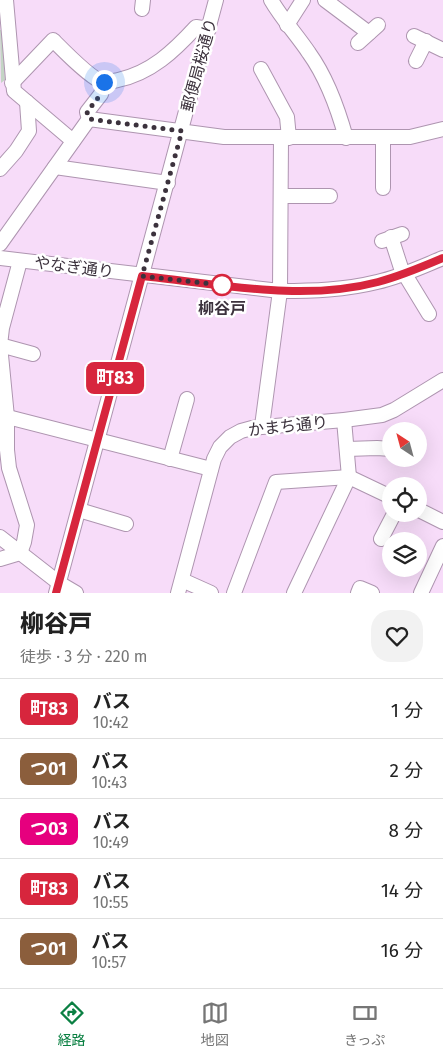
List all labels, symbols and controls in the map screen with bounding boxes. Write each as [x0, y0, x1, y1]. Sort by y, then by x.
street label: 郵便局桜通り [177, 16, 221, 114]
your location [92, 70, 117, 95]
street label: やなぎ通り [33, 253, 115, 281]
marker: 柳谷戸 [211, 274, 233, 296]
place label: 柳谷戸 [198, 299, 246, 318]
line badge: 町83 [86, 362, 144, 394]
text: 町83 [96, 367, 134, 389]
street label: かまち通り [247, 412, 329, 440]
north arrow [382, 422, 428, 468]
map controls [382, 422, 427, 577]
button: locate [382, 477, 427, 522]
button: layers [382, 532, 427, 577]
text: 柳谷戸 [20, 610, 92, 638]
button: heart [371, 610, 423, 662]
text: 徒歩 · 3 分 · 220 m [20, 647, 148, 666]
text: バス [93, 690, 131, 713]
text: 町83 [30, 698, 68, 720]
text: 1 分 [391, 699, 423, 722]
text: 10:42 [93, 713, 129, 732]
text: バス [92, 750, 130, 773]
text: つ01 [30, 758, 67, 780]
text: 2 分 [390, 759, 423, 782]
text: 10:43 [92, 773, 127, 792]
text: バス [93, 810, 131, 833]
text: つ03 [30, 818, 68, 840]
text: 8 分 [388, 819, 423, 842]
text: 10:49 [93, 833, 129, 852]
text: バス [93, 870, 131, 893]
text: 町83 [30, 878, 68, 900]
text: 14 分 [381, 879, 423, 902]
text: 10:55 [93, 893, 129, 912]
text: バス [92, 930, 130, 953]
text: つ01 [30, 938, 67, 960]
text: 16 分 [381, 939, 423, 962]
text: 10:57 [92, 953, 126, 972]
tab: 経路 [58, 999, 86, 1049]
tab: 地図 [201, 999, 229, 1049]
tab: きっぷ [344, 999, 385, 1049]

